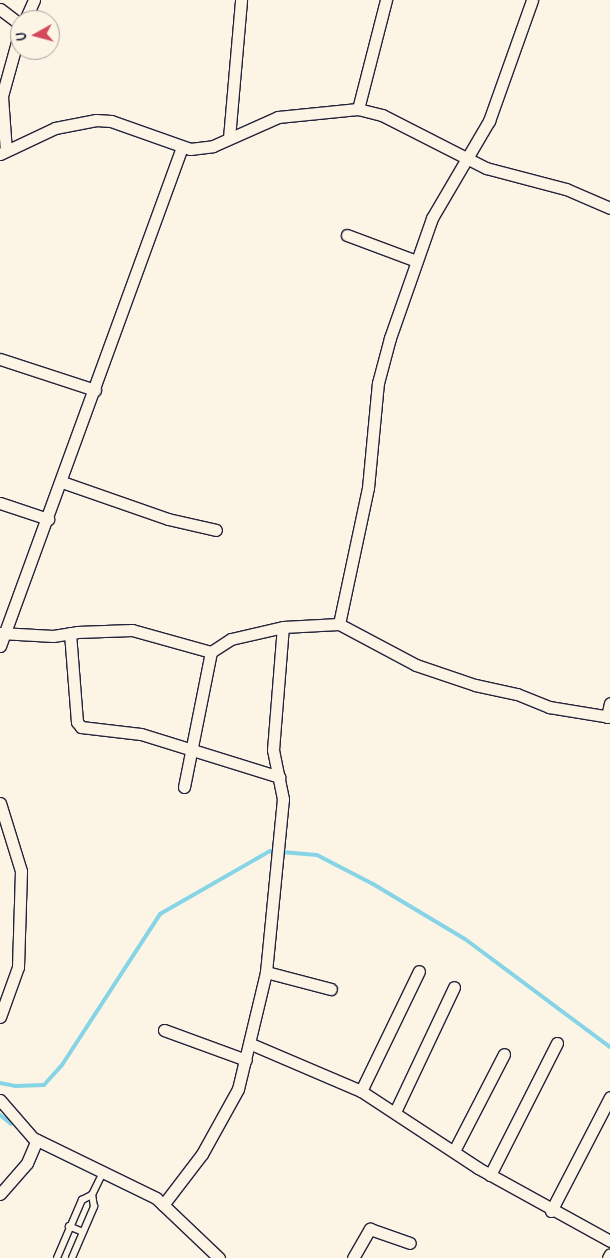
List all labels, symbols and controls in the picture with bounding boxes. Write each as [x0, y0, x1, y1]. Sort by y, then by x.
north arrow [10, 10, 60, 60]
text: U [11, 32, 31, 42]

